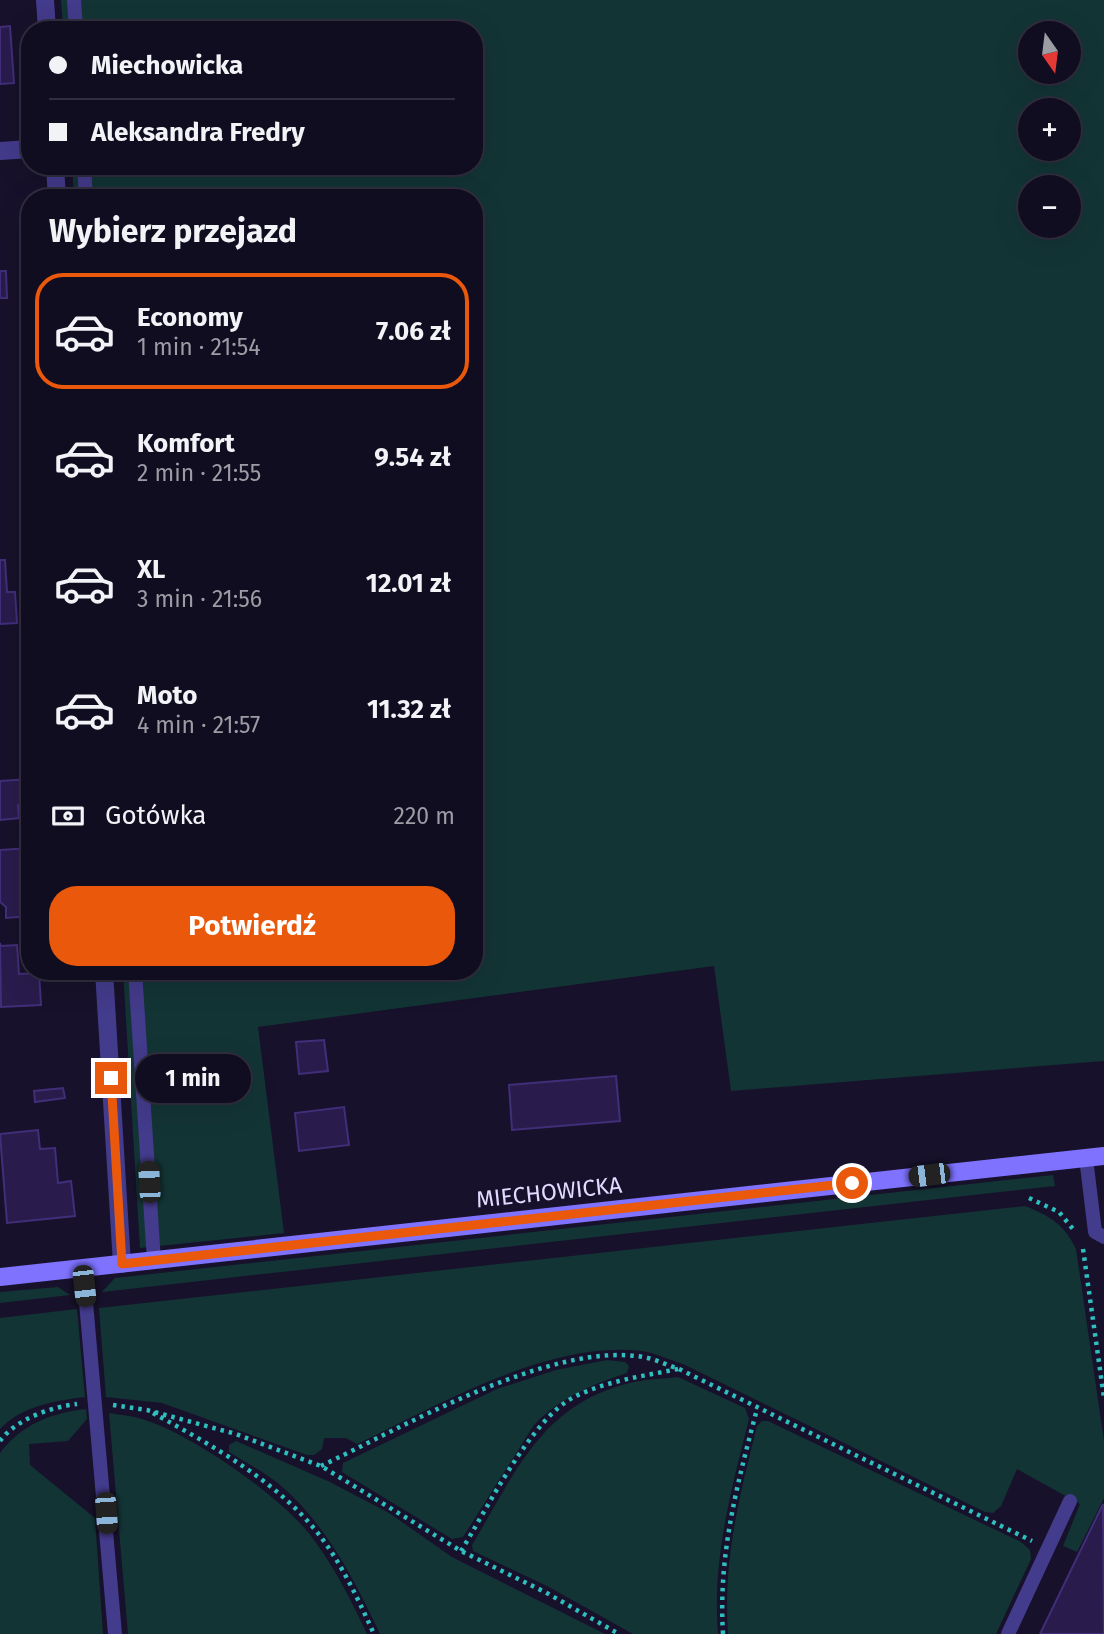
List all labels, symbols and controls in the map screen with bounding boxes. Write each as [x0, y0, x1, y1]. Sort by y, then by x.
north arrow [1018, 21, 1082, 84]
map controls [1018, 21, 1081, 238]
text: Miechowicka [91, 50, 243, 81]
button: + [1018, 98, 1081, 161]
text: Aleksandra Fredry [91, 117, 305, 148]
button: − [1018, 175, 1081, 238]
text: Wybierz przejazd [49, 212, 297, 250]
icon: car [53, 300, 116, 363]
text: Economy [137, 302, 243, 333]
text: 7.06 zł [376, 316, 451, 347]
text: 1 min · 21:54 [137, 333, 261, 361]
icon: car [53, 426, 116, 489]
text: Komfort [137, 428, 235, 459]
text: 9.54 zł [374, 442, 451, 473]
text: 2 min · 21:55 [137, 459, 261, 487]
icon: car [53, 552, 116, 615]
text: XL [137, 554, 165, 585]
text: 12.01 zł [366, 568, 451, 599]
text: 3 min · 21:56 [137, 585, 262, 613]
icon: car [53, 678, 116, 741]
text: Moto [137, 680, 197, 711]
text: 11.32 zł [367, 694, 451, 725]
text: 4 min · 21:57 [137, 711, 260, 739]
icon: cash [49, 797, 87, 835]
text: Gotówka [105, 800, 206, 831]
text: 220 m [394, 802, 455, 830]
button: Potwierdź [49, 886, 455, 966]
callout: 1 min [136, 1054, 251, 1102]
route end [95, 1062, 127, 1094]
text: 1 min [165, 1064, 221, 1092]
car [138, 1160, 161, 1204]
car [907, 1162, 952, 1188]
route start [836, 1167, 868, 1199]
street label: MIECHOWICKA [475, 1170, 624, 1214]
car [72, 1264, 97, 1308]
car [95, 1491, 118, 1535]

